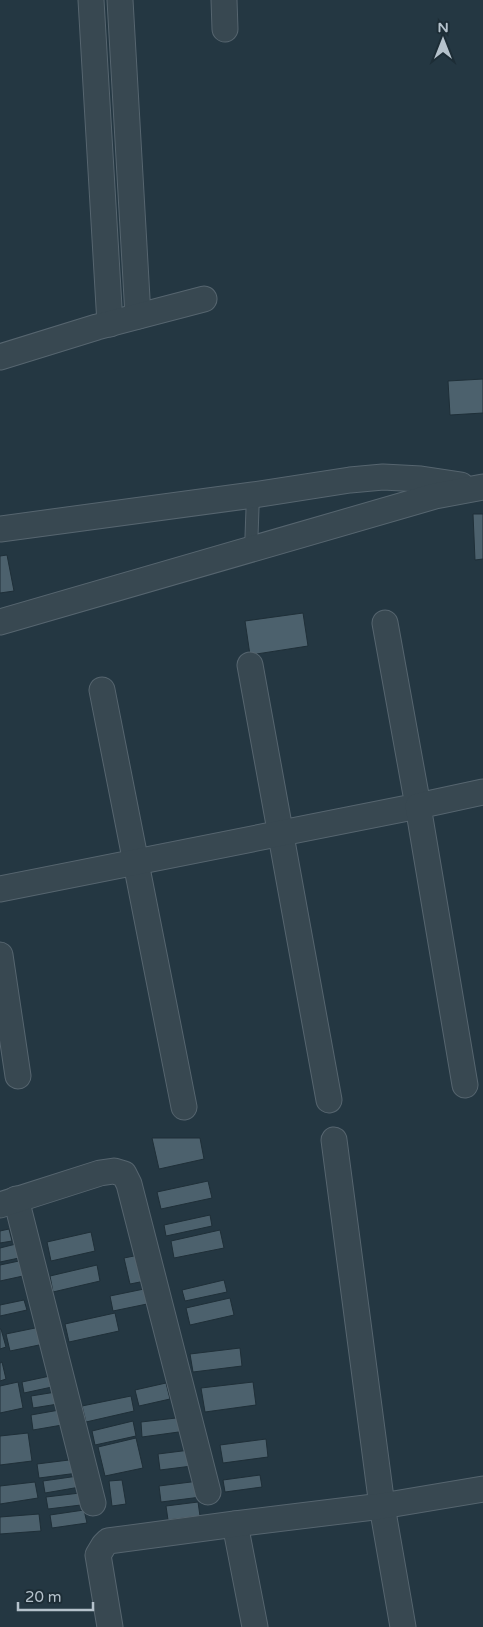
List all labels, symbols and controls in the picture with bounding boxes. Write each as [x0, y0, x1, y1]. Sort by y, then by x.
north arrow [418, 15, 468, 65]
text: N [437, 19, 449, 36]
scale bar [18, 1580, 92, 1612]
text: 20 m [25, 1588, 62, 1606]

